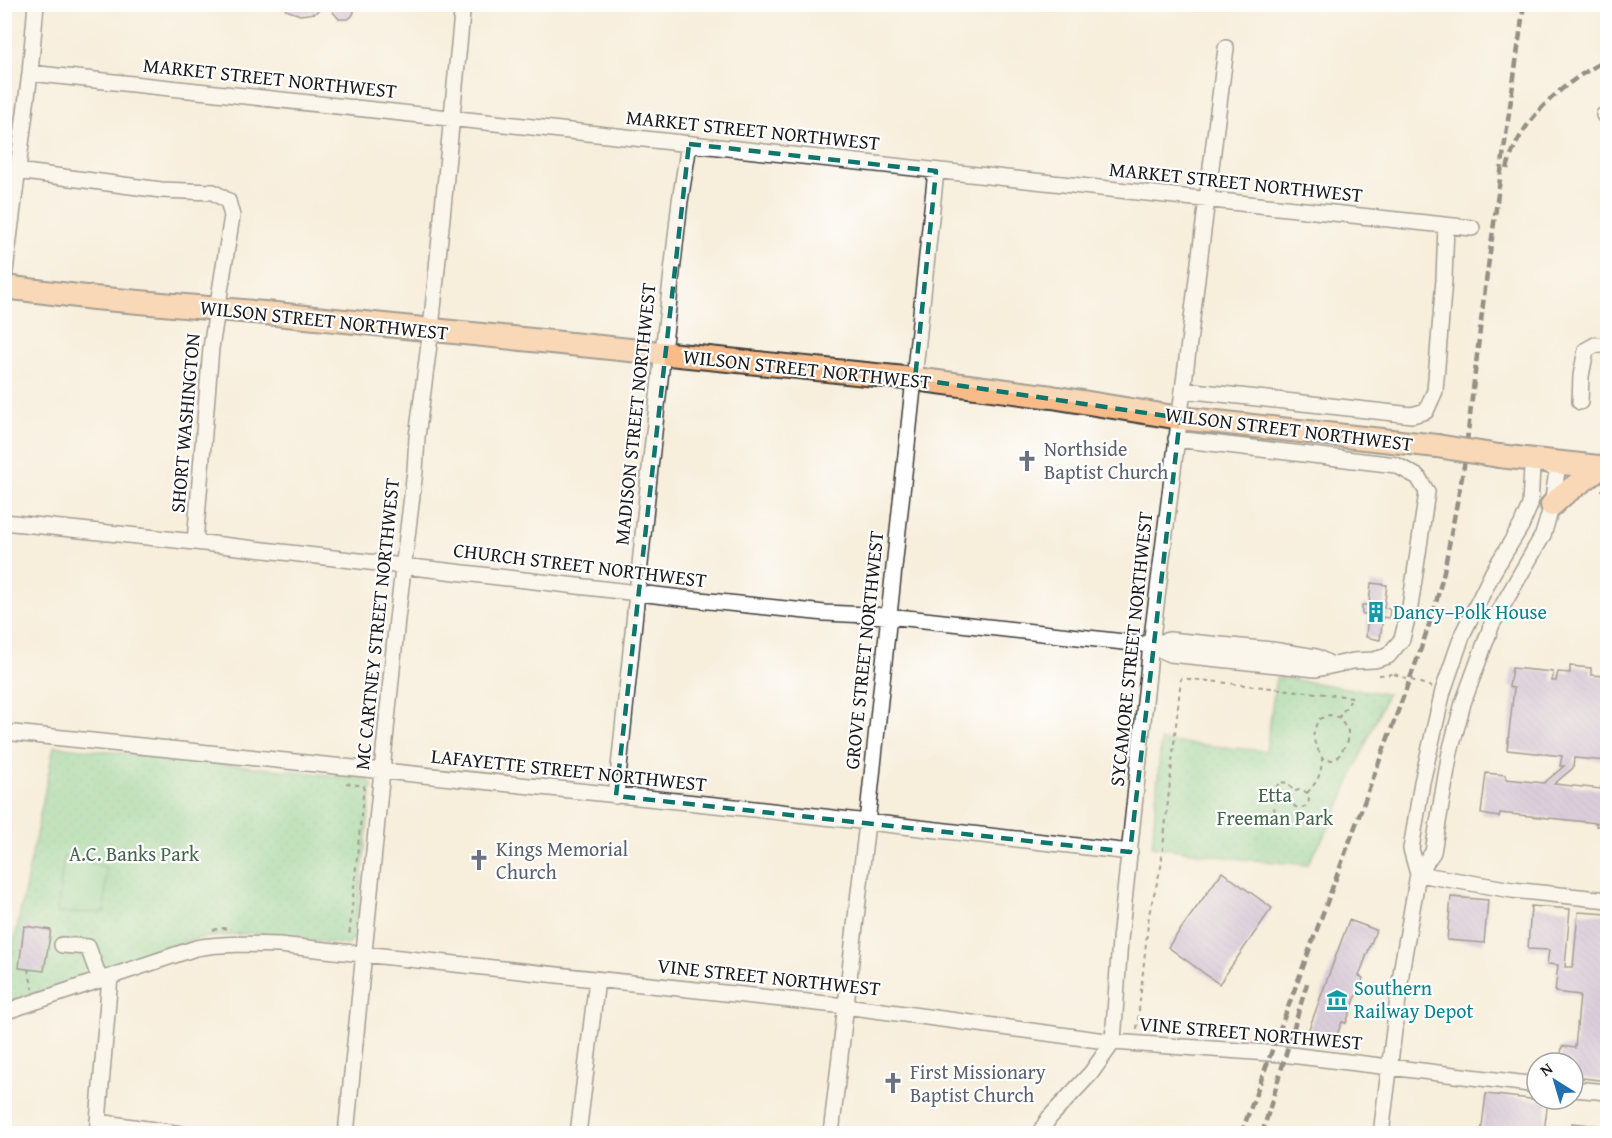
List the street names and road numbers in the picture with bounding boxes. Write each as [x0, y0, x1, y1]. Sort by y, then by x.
street label: MARKET STREET NORTHWEST [142, 50, 398, 105]
street label: MARKET STREET NORTHWEST [625, 102, 881, 157]
street label: MARKET STREET NORTHWEST [1108, 154, 1364, 209]
street label: MADISON STREET NORTHWEST [606, 281, 663, 546]
street label: WILSON STREET NORTHWEST [198, 292, 450, 347]
street label: SHORT WASHINGTON [162, 332, 207, 514]
street label: WILSON STREET NORTHWEST [681, 341, 933, 396]
street label: WILSON STREET NORTHWEST [1163, 399, 1415, 458]
street label: MC CARTNEY STREET NORTHWEST [347, 477, 406, 771]
street label: SYCAMORE STREET NORTHWEST [1102, 510, 1159, 788]
street label: GROVE STREET NORTHWEST [837, 529, 890, 771]
street label: CHURCH STREET NORTHWEST [452, 535, 708, 594]
street label: LAFAYETTE STREET NORTHWEST [430, 741, 708, 798]
street label: VINE STREET NORTHWEST [656, 950, 882, 1003]
street label: VINE STREET NORTHWEST [1138, 1008, 1364, 1057]

